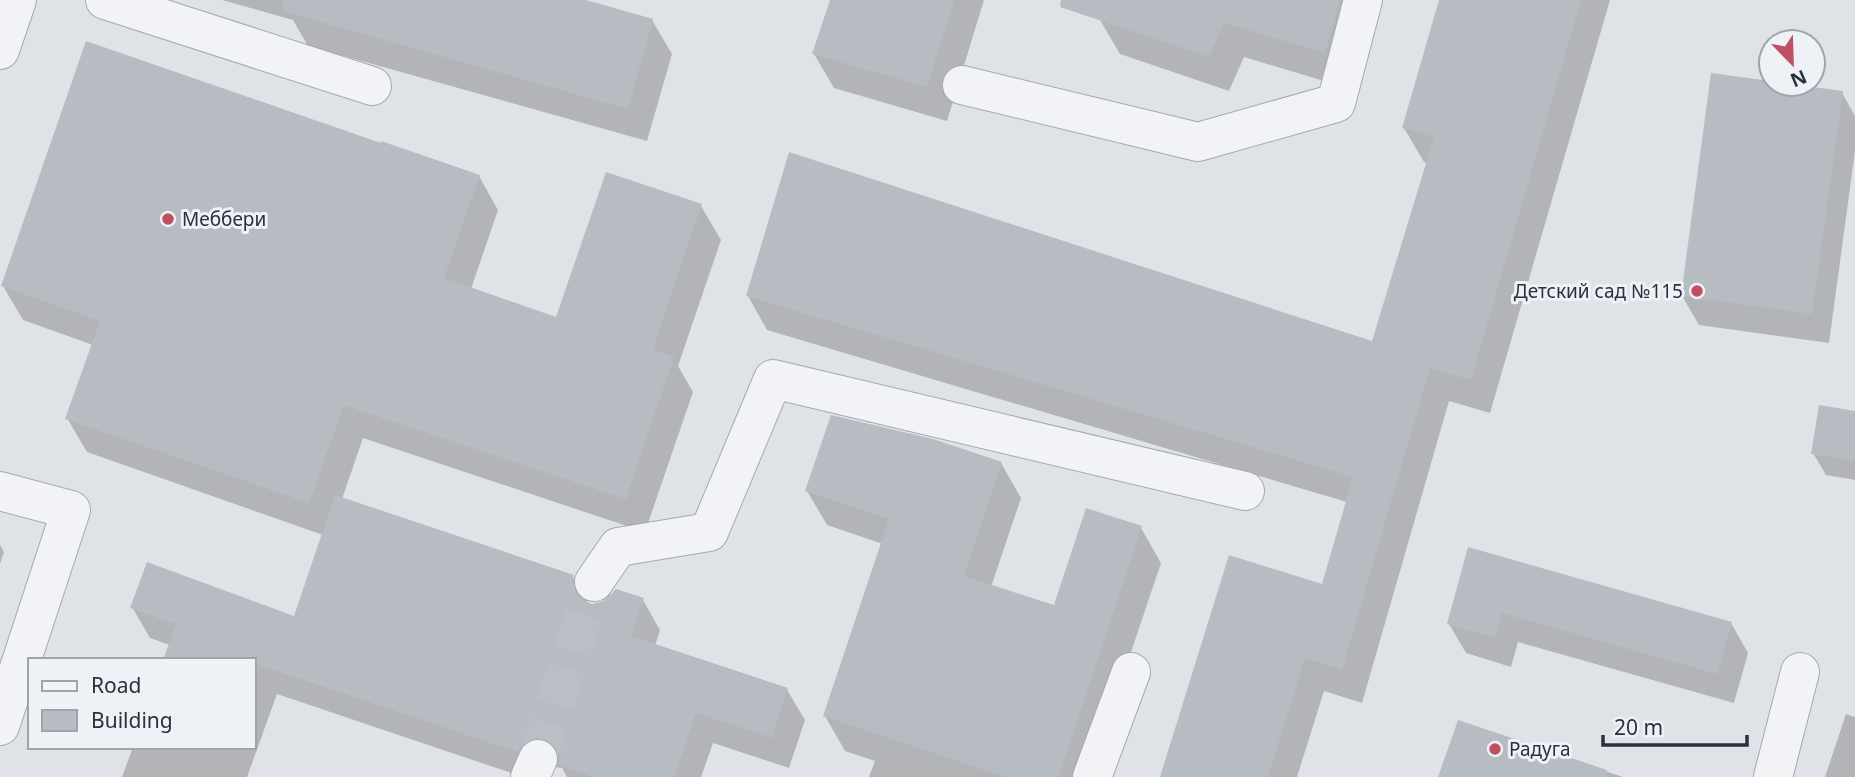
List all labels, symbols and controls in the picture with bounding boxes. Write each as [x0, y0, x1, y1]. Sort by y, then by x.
north arrow [1757, 28, 1827, 98]
text: N [1786, 64, 1811, 94]
place label: Меббери [182, 206, 266, 232]
marker: Меббери [160, 211, 176, 227]
place label: Детский сад №115 [1514, 278, 1683, 304]
marker: Детский сад №115 [1689, 283, 1705, 299]
legend [28, 658, 256, 749]
text: Road [91, 671, 141, 699]
scale bar [1603, 704, 1746, 748]
text: Building [91, 706, 173, 734]
text: 20 m [1614, 713, 1663, 741]
place label: Радуга [1509, 736, 1571, 762]
marker: Радуга [1487, 741, 1503, 757]

